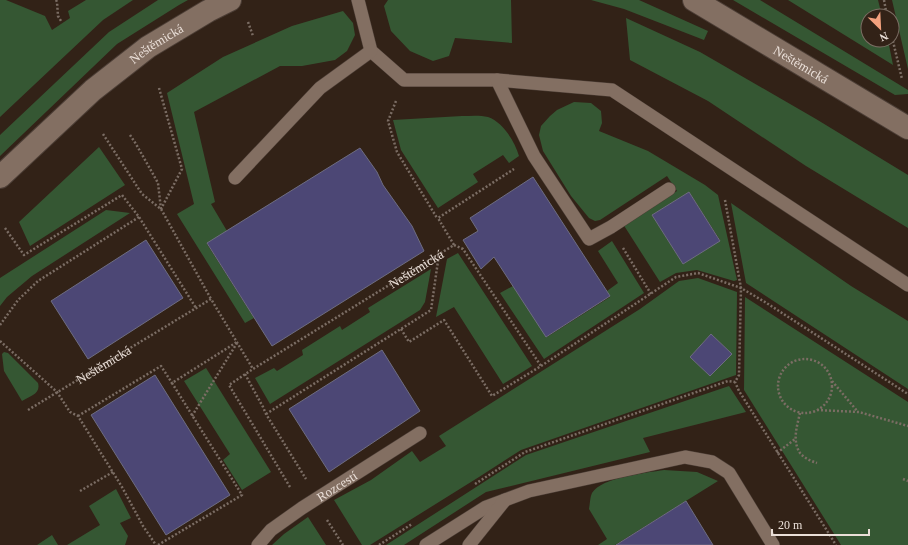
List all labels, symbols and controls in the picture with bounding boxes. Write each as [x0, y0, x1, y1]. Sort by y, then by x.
north arrow [860, 8, 900, 48]
street label: Neštěmická [126, 21, 186, 67]
text: N [878, 30, 890, 44]
street label: Neštěmická [771, 42, 831, 87]
street label: Neštěmická [386, 246, 446, 291]
street label: Neštěmická [73, 342, 134, 387]
street label: Rozcestí [314, 468, 360, 505]
scale bar [772, 511, 869, 537]
text: 20 m [778, 518, 803, 532]

